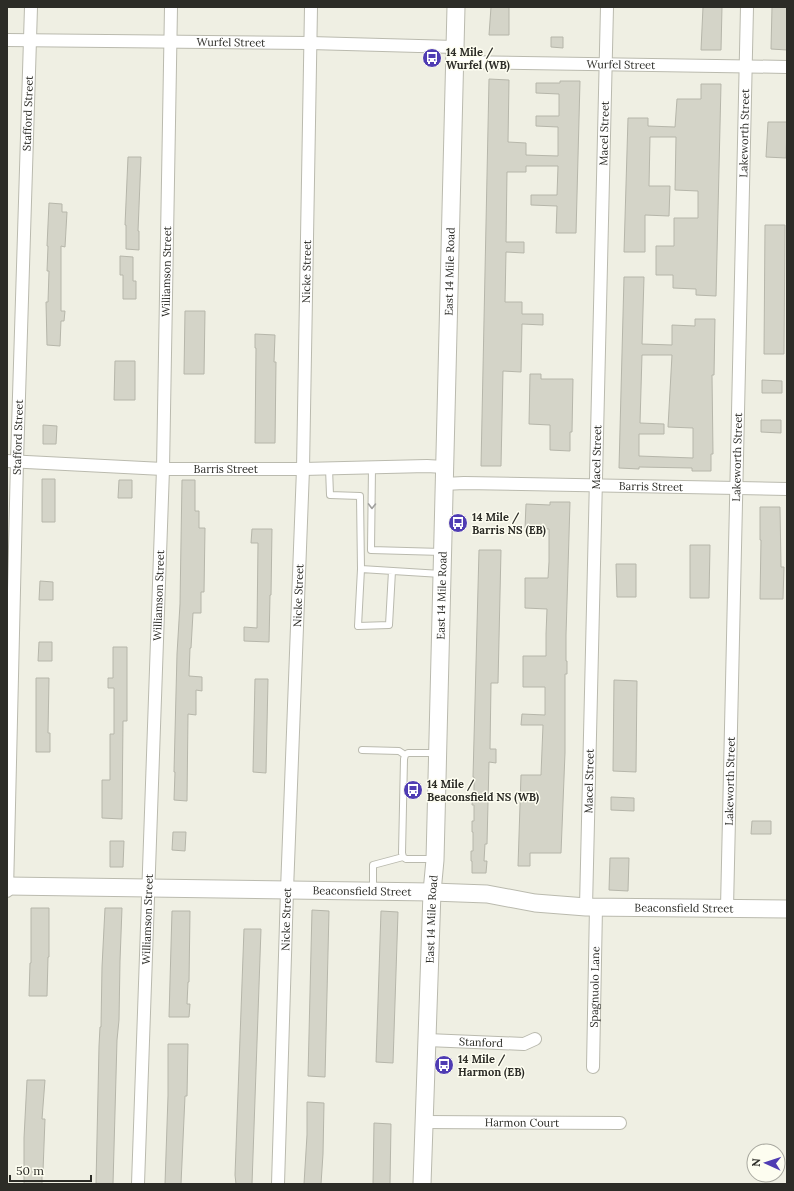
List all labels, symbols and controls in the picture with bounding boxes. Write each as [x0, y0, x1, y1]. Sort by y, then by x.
street label: Wurfel Street [197, 35, 266, 50]
place label: 14 Mile / Wurfel (WB) [446, 45, 510, 73]
bus stop icon: 14 Mile / Wurfel (WB) [421, 47, 443, 69]
street label: Wurfel Street [587, 57, 656, 72]
street label: Stafford Street [20, 75, 36, 151]
street label: Lakeworth Street [736, 88, 752, 178]
street label: Macel Street [596, 100, 612, 166]
street label: Williamson Street [159, 225, 174, 317]
street label: East 14 Mile Road [441, 227, 458, 316]
street label: Nicke Street [299, 239, 314, 303]
street label: Stafford Street [10, 398, 26, 475]
street label: Lakeworth Street [729, 412, 745, 502]
street label: Macel Street [589, 424, 604, 490]
street label: Barris Street [194, 462, 259, 476]
street label: Barris Street [619, 479, 684, 494]
one-way arrow [367, 503, 376, 509]
place label: 14 Mile / Barris NS (EB) [472, 510, 546, 538]
bus stop icon: 14 Mile / Barris NS (EB) [447, 512, 469, 534]
street label: Williamson Street [150, 549, 167, 641]
street label: East 14 Mile Road [433, 551, 450, 640]
street label: Nicke Street [290, 563, 306, 627]
street label: Lakeworth Street [722, 736, 738, 826]
street label: Macel Street [581, 748, 597, 814]
place label: 14 Mile / Beaconsfield NS (WB) [427, 777, 539, 805]
bus stop icon: 14 Mile / Beaconsfield NS (WB) [402, 779, 424, 801]
street label: Williamson Street [139, 873, 156, 965]
street label: East 14 Mile Road [423, 874, 441, 964]
street label: Beaconsfield Street [312, 883, 412, 899]
street label: Nicke Street [278, 886, 294, 951]
street label: Beaconsfield Street [634, 900, 734, 915]
street label: Spagnuolo Lane [587, 946, 602, 1028]
street label: Stanford [459, 1034, 504, 1050]
place label: 14 Mile / Harmon (EB) [458, 1052, 524, 1080]
bus stop icon: 14 Mile / Harmon (EB) [433, 1054, 455, 1076]
street label: Harmon Court [485, 1115, 560, 1130]
north arrow [746, 1143, 786, 1183]
scale bar [10, 1157, 91, 1183]
text: N [749, 1157, 763, 1167]
text: 50 m [16, 1163, 44, 1178]

